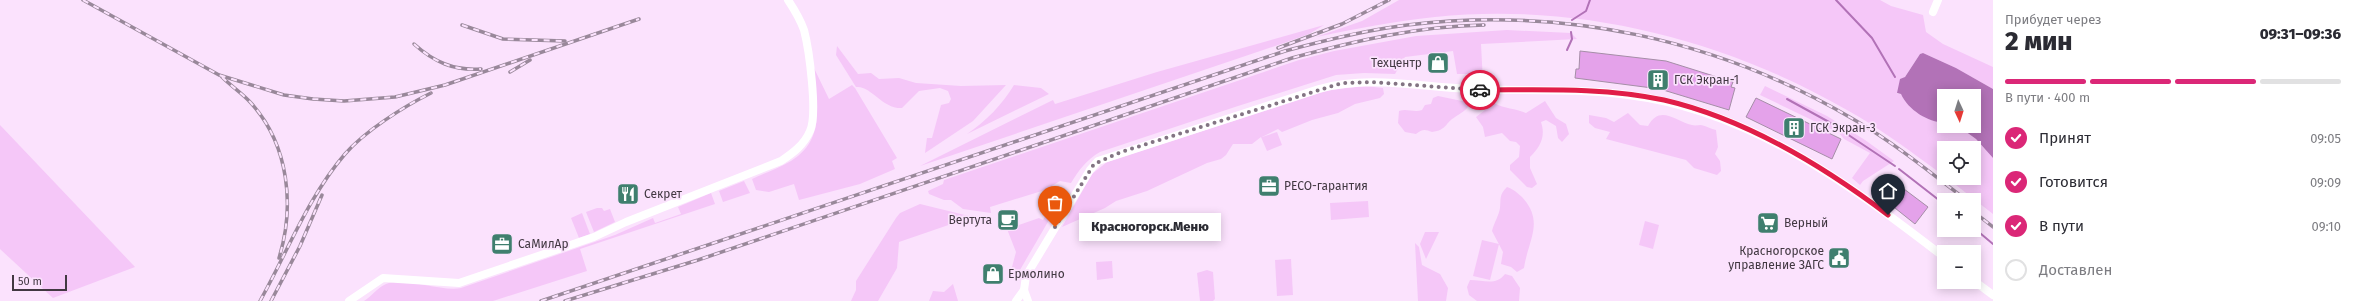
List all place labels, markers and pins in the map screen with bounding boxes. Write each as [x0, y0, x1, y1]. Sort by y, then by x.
shop icon: Техцентр [1425, 50, 1451, 76]
place label: Техцентр [1371, 56, 1422, 70]
building icon: ГСК Экран-1 [1645, 67, 1671, 93]
place label: ГСК Экран-1 [1674, 73, 1739, 87]
building icon: ГСК Экран-3 [1781, 115, 1807, 141]
place label: ГСК Экран-3 [1810, 121, 1876, 135]
office icon: РЕСО-гарантия [1256, 173, 1282, 199]
pin [1871, 174, 1905, 215]
place label: РЕСО-гарантия [1284, 179, 1368, 193]
restaurant icon: Секрет [615, 181, 641, 207]
pin [1038, 186, 1072, 227]
place label: Секрет [644, 187, 683, 201]
cafe icon: Вертута [995, 207, 1021, 233]
supermarket icon: Верный [1755, 210, 1781, 236]
place label: Вертута [949, 213, 992, 227]
callout: Красногорск.Меню [1079, 213, 1221, 241]
place label: Верный [1784, 216, 1828, 230]
office icon: СаМилАр [489, 231, 515, 257]
place label: СаМилАр [518, 237, 569, 251]
place label: Красногорское управление ЗАГС [1728, 244, 1824, 272]
public building icon: Красногорское управление ЗАГС [1826, 245, 1852, 271]
shop icon: Ермолино [980, 261, 1006, 287]
place label: Ермолино [1008, 267, 1065, 281]

